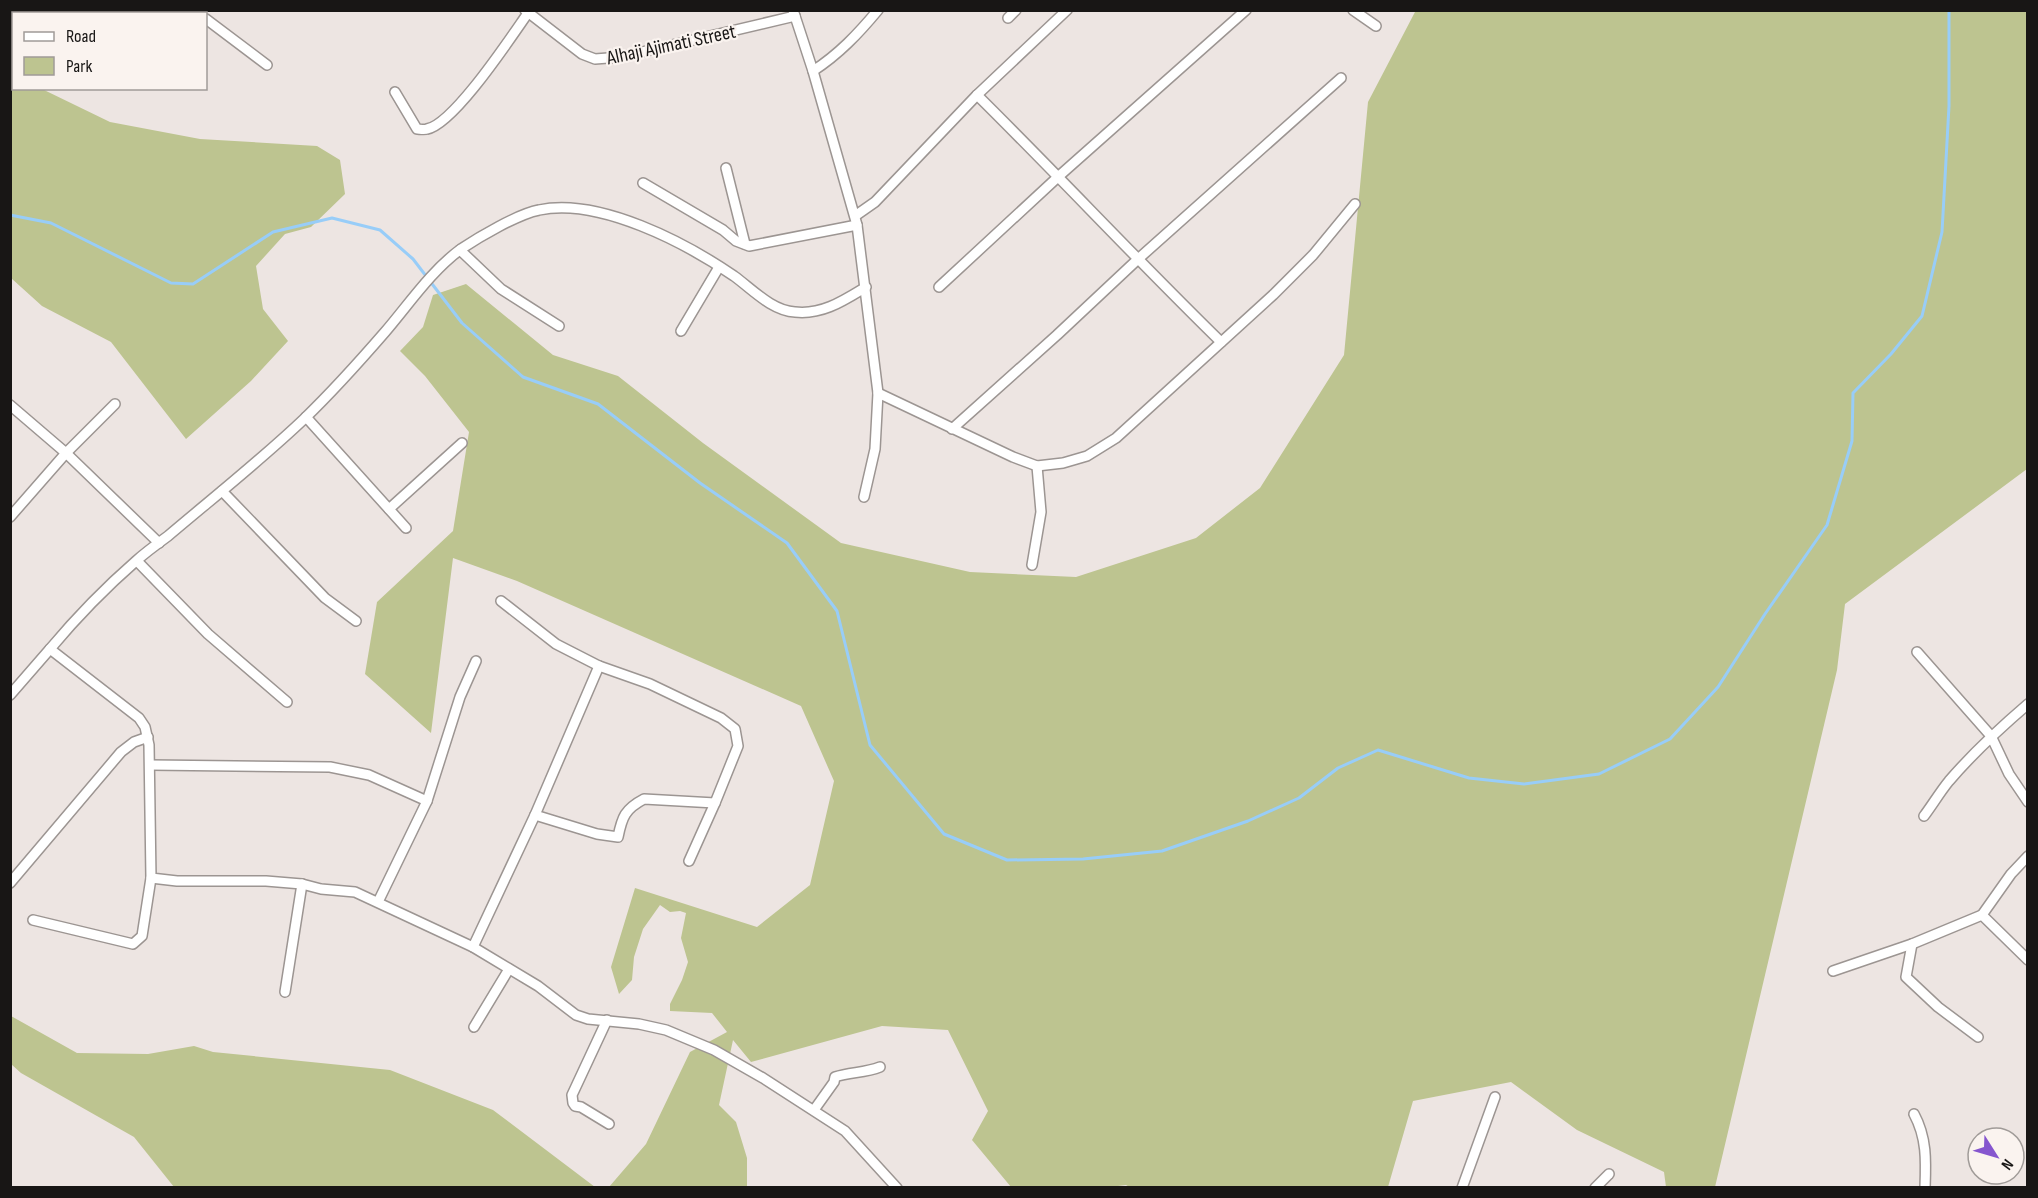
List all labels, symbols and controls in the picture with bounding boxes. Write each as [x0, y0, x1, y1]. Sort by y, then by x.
legend [12, 12, 207, 90]
street label: Alhaji Ajimati Street [604, 20, 738, 71]
text: Road [66, 26, 96, 47]
text: Park [66, 56, 92, 77]
north arrow [1966, 1126, 2026, 1186]
text: N [1997, 1155, 2017, 1173]

